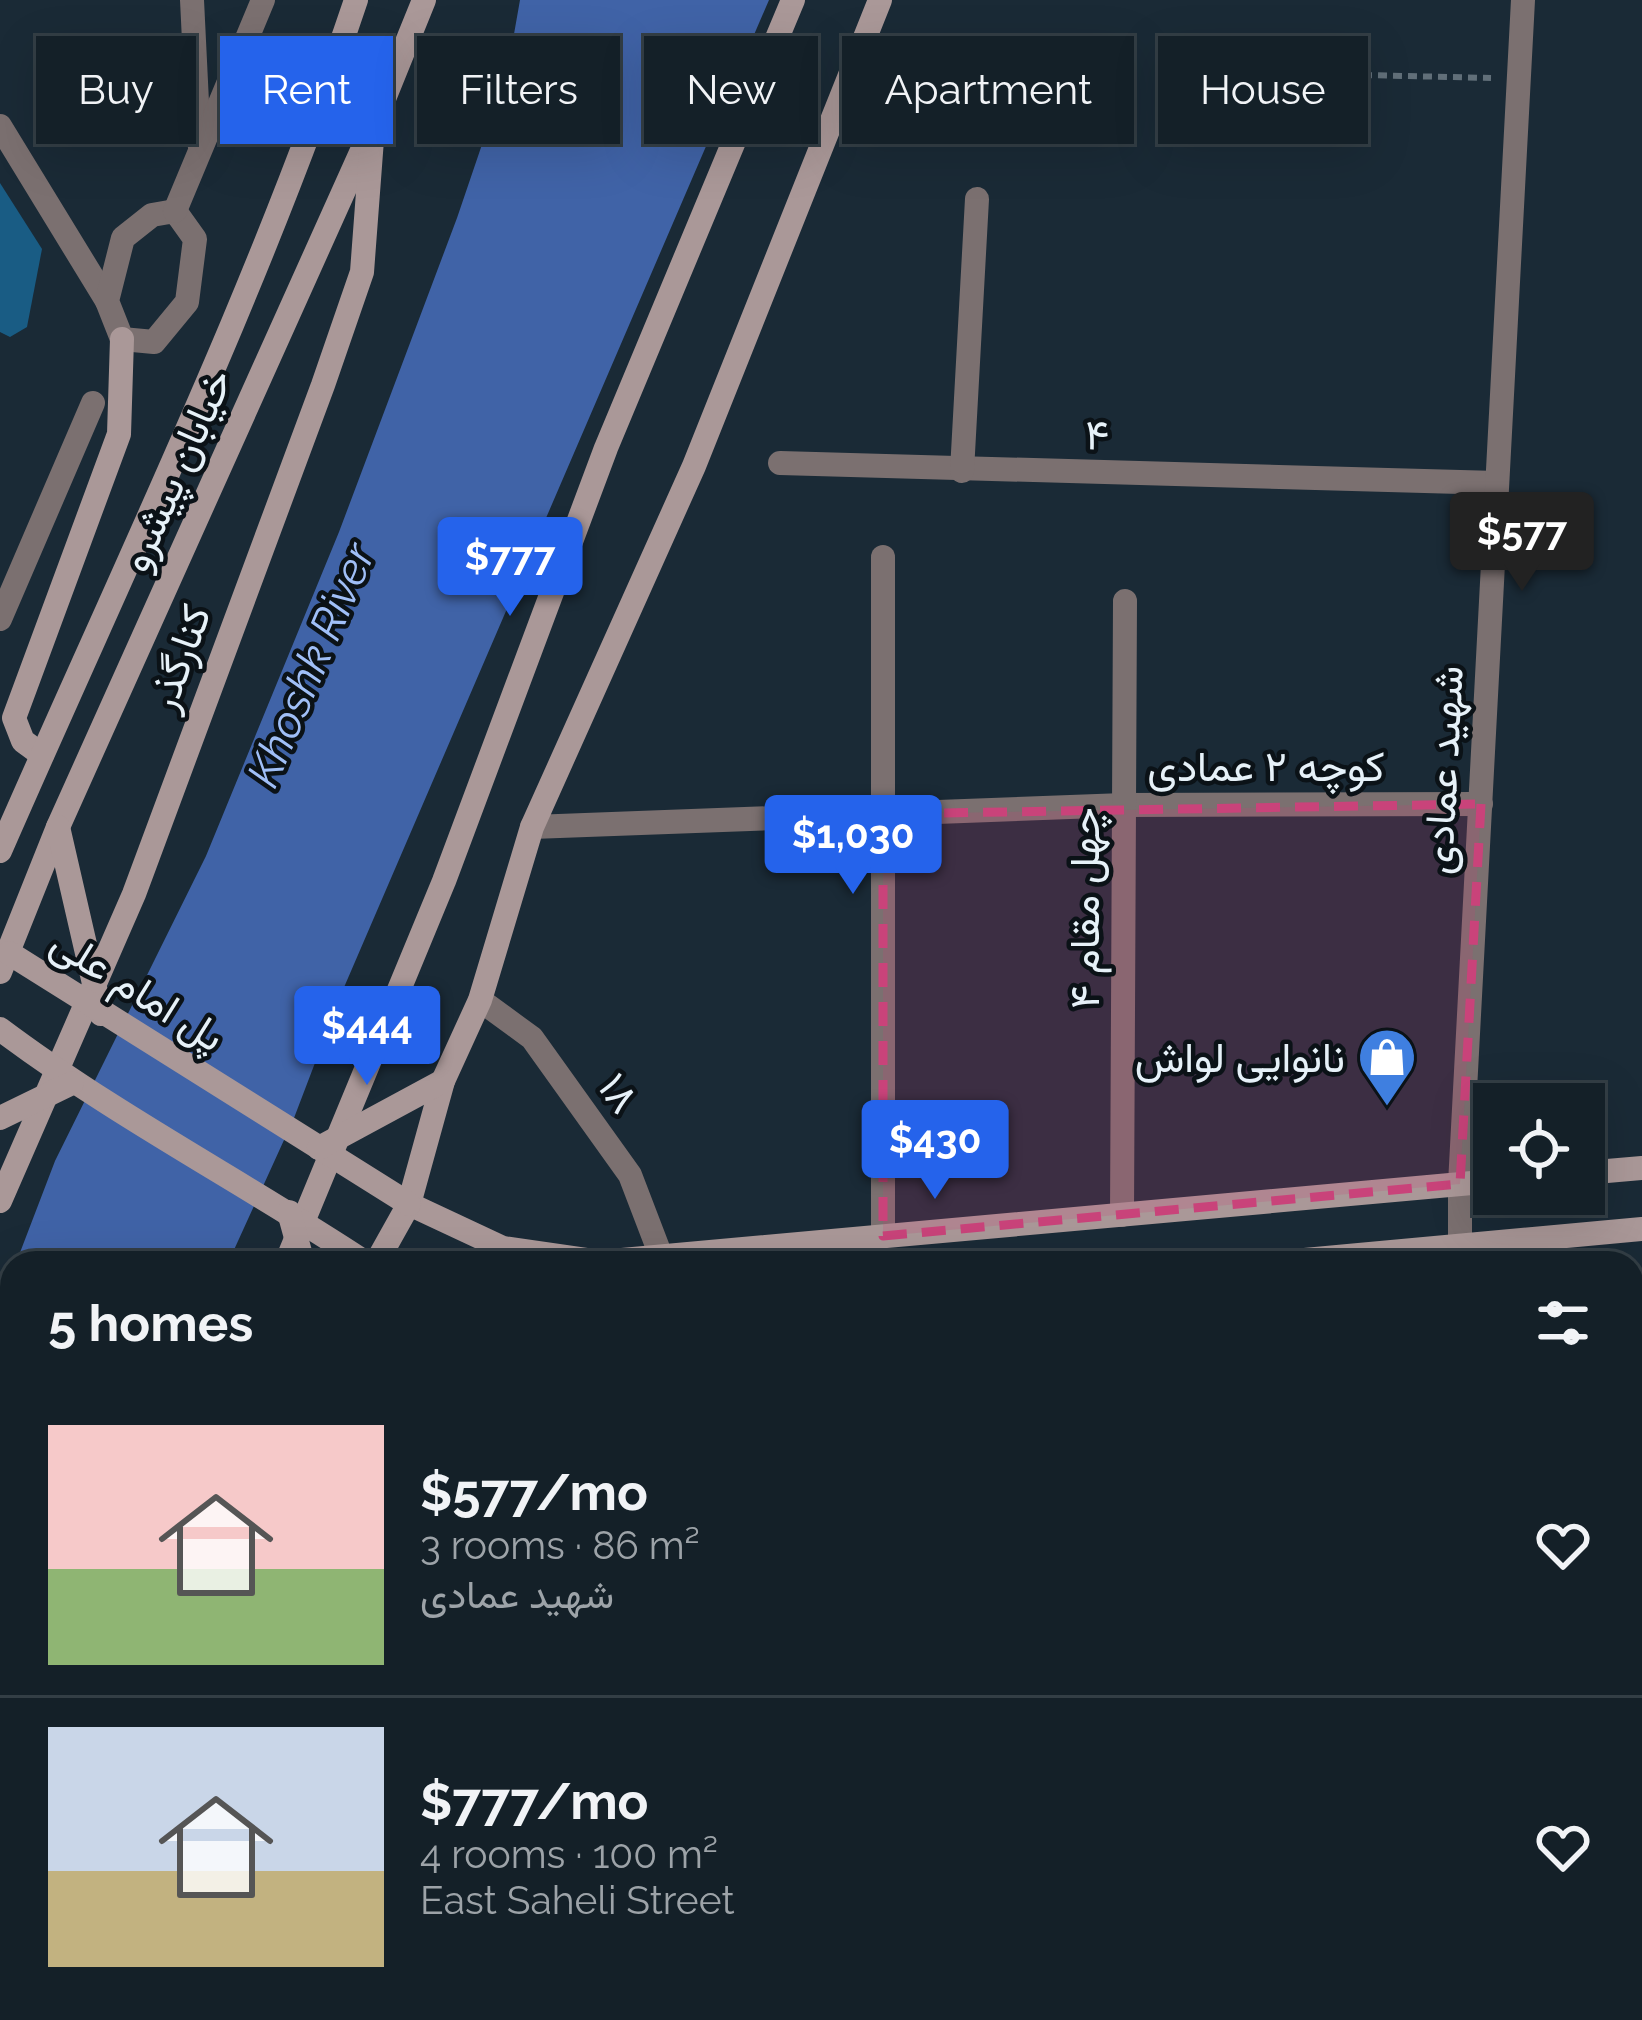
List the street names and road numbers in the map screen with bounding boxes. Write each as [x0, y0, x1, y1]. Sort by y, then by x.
street label: خیابان پیشرو [110, 361, 246, 580]
street label: ۴ [1085, 410, 1109, 460]
street label: کنارگذر [137, 598, 223, 720]
street label: شهید عمادی [1413, 664, 1474, 876]
street label: کوچه ۲ عمادی [1147, 742, 1385, 795]
street label: چهل مقام ۴ [1060, 807, 1113, 1009]
street label: پل امام علی [40, 917, 234, 1065]
street label: ۱۸ [588, 1064, 650, 1122]

